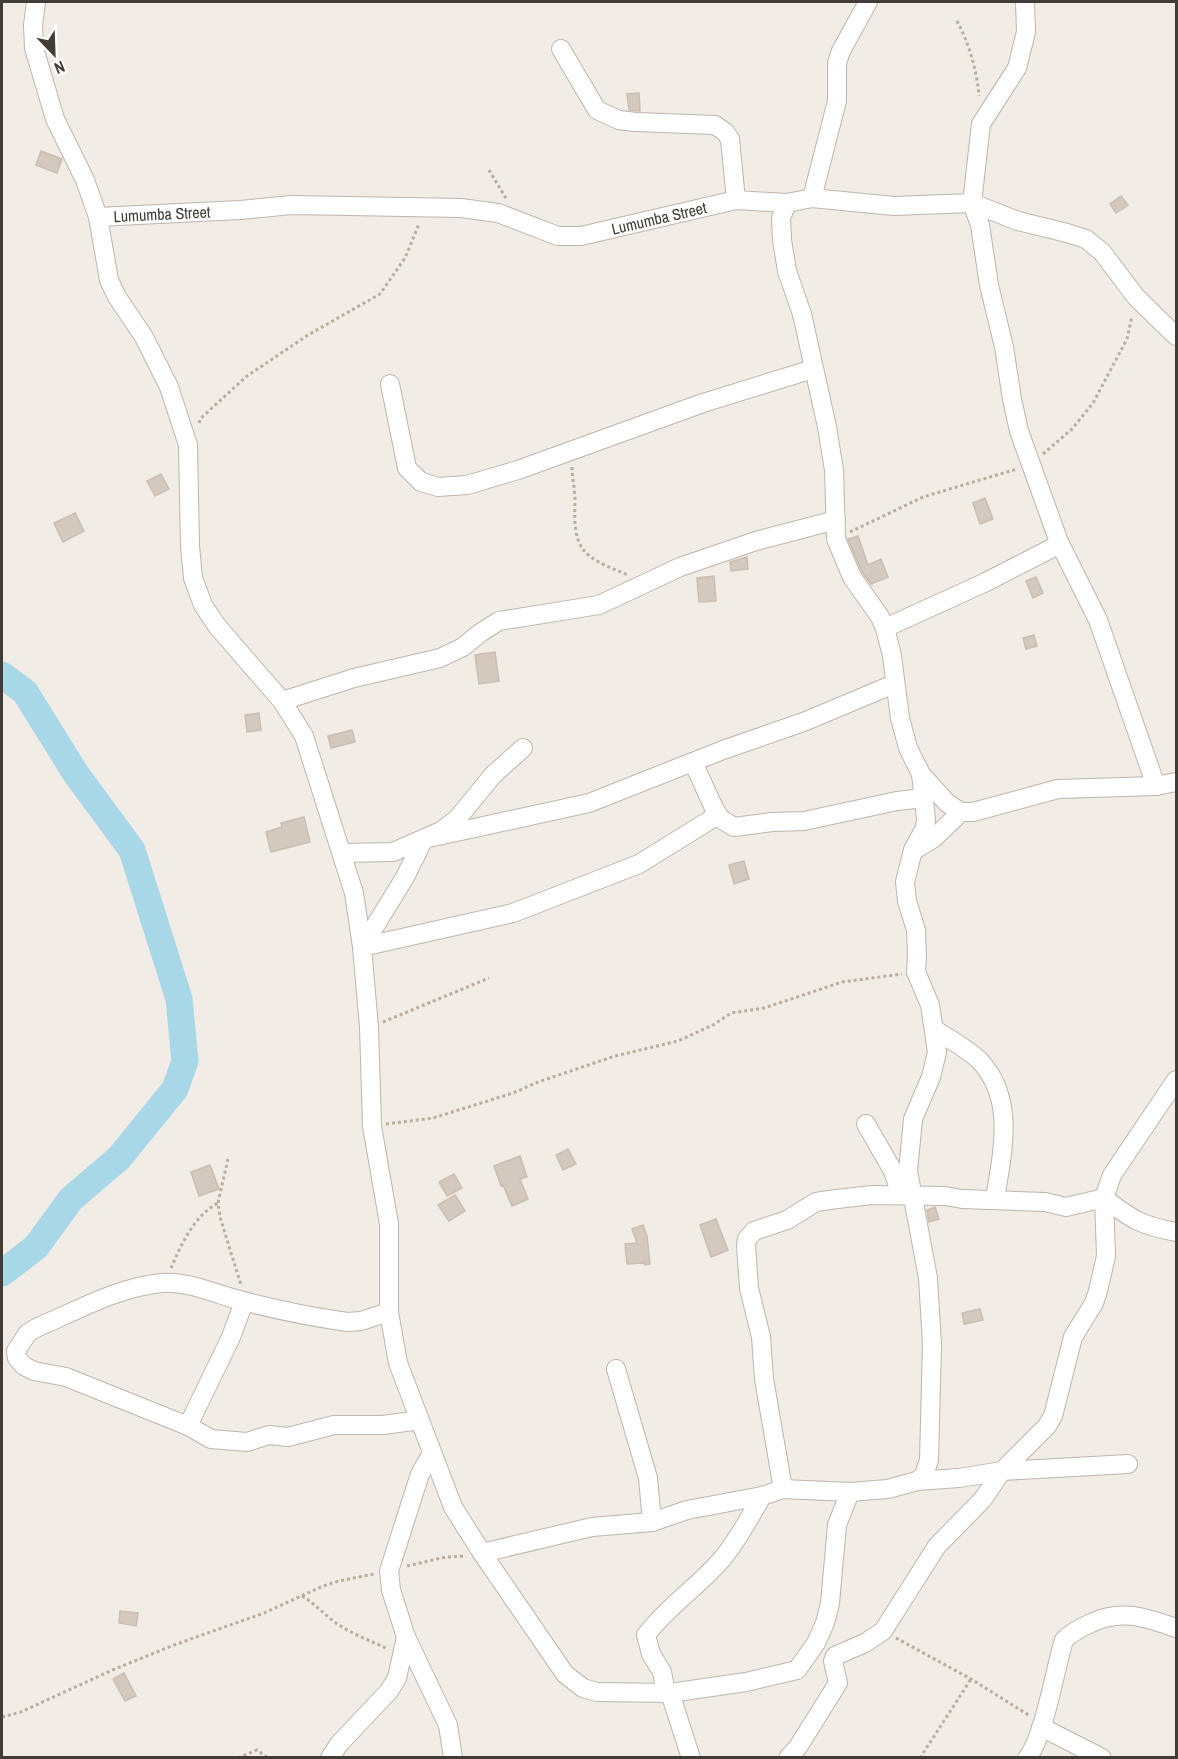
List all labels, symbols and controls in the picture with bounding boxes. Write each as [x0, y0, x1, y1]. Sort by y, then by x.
north arrow [24, 24, 84, 84]
text: N [51, 56, 69, 80]
street label: Lumumba Street [609, 196, 709, 240]
street label: Lumumba Street [113, 200, 211, 227]

